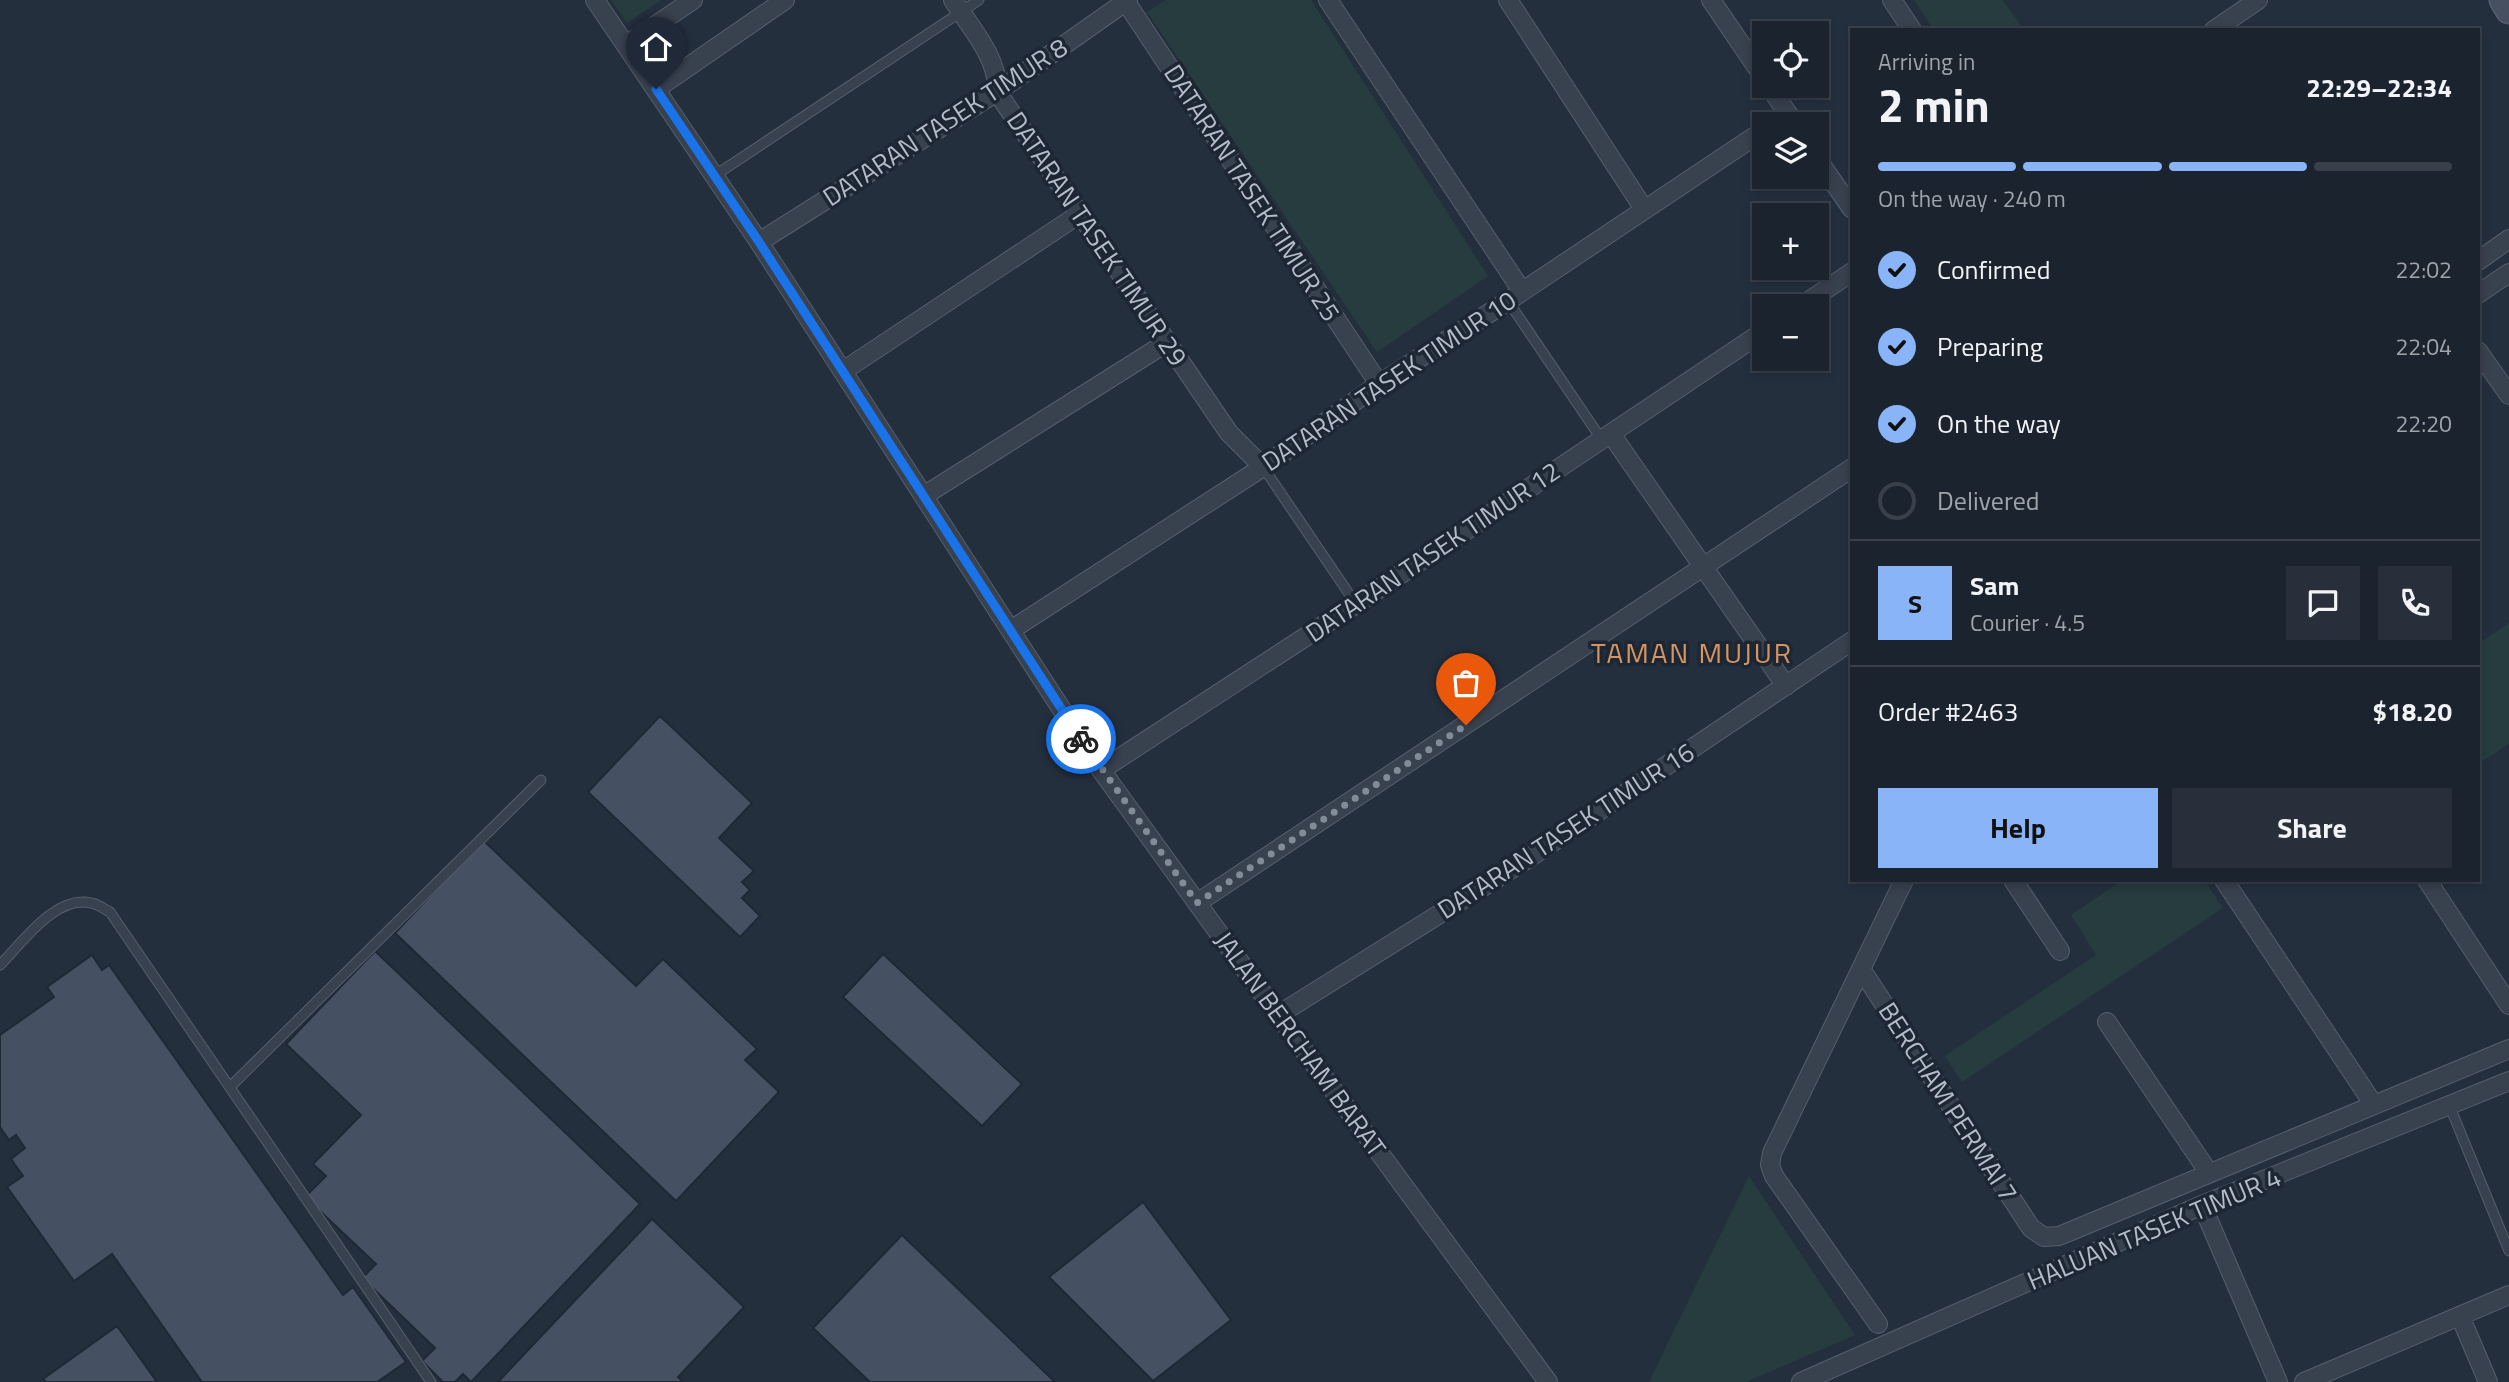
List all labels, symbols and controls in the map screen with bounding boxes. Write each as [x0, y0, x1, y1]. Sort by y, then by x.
pin [626, 17, 686, 89]
map controls [1752, 21, 1829, 371]
button: locate [1752, 21, 1829, 98]
icon: home [637, 28, 675, 66]
street label: DATARAN TASEK TIMUR 8 [815, 28, 1075, 216]
text: Arriving in [1878, 44, 1975, 79]
street label: DATARAN TASEK TIMUR 25 [1154, 57, 1350, 329]
text: 22:29–22:34 [2306, 68, 2452, 107]
text: 2 min [1878, 70, 1990, 140]
street label: DATARAN TASEK TIMUR 29 [998, 104, 1197, 374]
button: layers [1752, 112, 1829, 189]
text: On the way · 240 m [1878, 181, 2066, 216]
button: + [1752, 203, 1829, 280]
text: Confirmed [1937, 250, 2051, 289]
icon: check [1878, 251, 1916, 289]
text: 22:02 [2395, 252, 2452, 287]
street label: DATARAN TASEK TIMUR 10 [1254, 281, 1524, 480]
button: − [1752, 294, 1829, 371]
text: Preparing [1937, 327, 2043, 366]
icon: check [1878, 328, 1916, 366]
text: 22:04 [2395, 329, 2452, 364]
text: On the way [1937, 404, 2061, 443]
icon: check [1878, 405, 1916, 443]
text: 22:20 [2395, 406, 2452, 441]
street label: DATARAN TASEK TIMUR 12 [1298, 452, 1568, 651]
text: Delivered [1937, 481, 2040, 520]
text: Sam [1970, 566, 2019, 605]
button: chat [2286, 566, 2360, 640]
button: phone [2378, 566, 2452, 640]
text: S [1908, 584, 1922, 623]
text: Courier · 4.5 [1970, 605, 2085, 640]
district label: TAMAN MUJUR [1591, 631, 1793, 674]
pin [1436, 653, 1496, 725]
icon: bag [1447, 664, 1485, 702]
text: Order #2463 [1878, 692, 2018, 731]
text: $18.20 [2373, 692, 2452, 731]
courier [1046, 704, 1116, 774]
icon: bike [1062, 720, 1100, 758]
street label: DATARAN TASEK TIMUR 16 [1430, 733, 1702, 929]
button: Help [1878, 788, 2158, 868]
button: Share [2172, 788, 2452, 868]
street label: JALAN BERCHAM BARAT [1205, 923, 1396, 1165]
street label: BERCHAM PERMAI 7 [1869, 994, 2028, 1209]
street label: HALUAN TASEK TIMUR 4 [2021, 1157, 2287, 1300]

